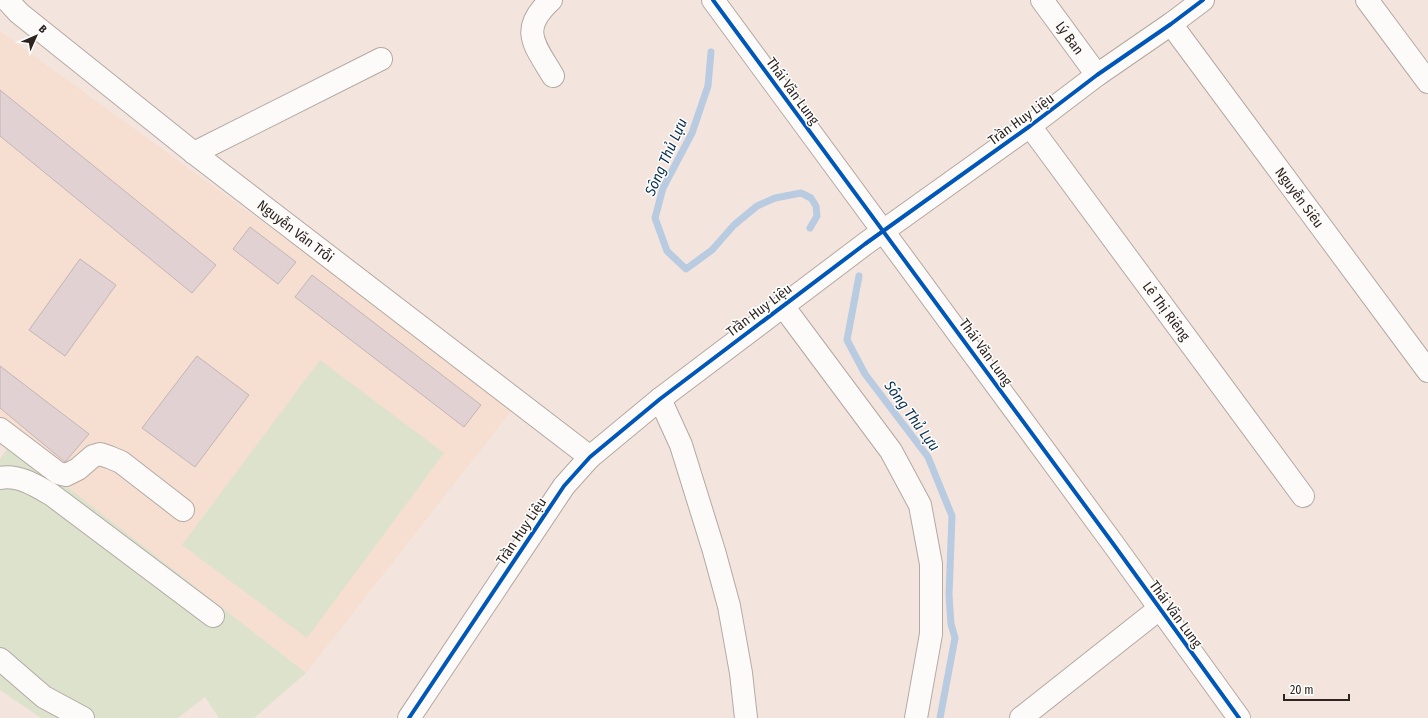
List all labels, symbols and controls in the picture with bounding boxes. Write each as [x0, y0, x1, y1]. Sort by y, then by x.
north arrow [16, 16, 56, 56]
street label: Lý Ban [1052, 18, 1087, 58]
text: B [36, 23, 49, 36]
street label: Thái Văn Lung [763, 54, 823, 129]
street label: Trần Huy Liệu [984, 89, 1058, 149]
water label: Sông Thủ Lựu [641, 115, 691, 199]
street label: Nguyễn Siêu [1271, 164, 1327, 231]
street label: Nguyễn Văn Trỗi [254, 197, 337, 266]
street label: Lê Thị Riêng [1139, 279, 1194, 344]
street label: Trần Huy Liệu [723, 280, 795, 340]
street label: Thái Văn Lung [956, 315, 1016, 390]
water label: Sông Thủ Lựu [880, 376, 944, 455]
street label: Trần Huy Liệu [492, 494, 550, 568]
street label: Thái Văn Lung [1146, 577, 1206, 652]
scale bar [1284, 676, 1349, 702]
text: 20 m [1290, 683, 1314, 697]

